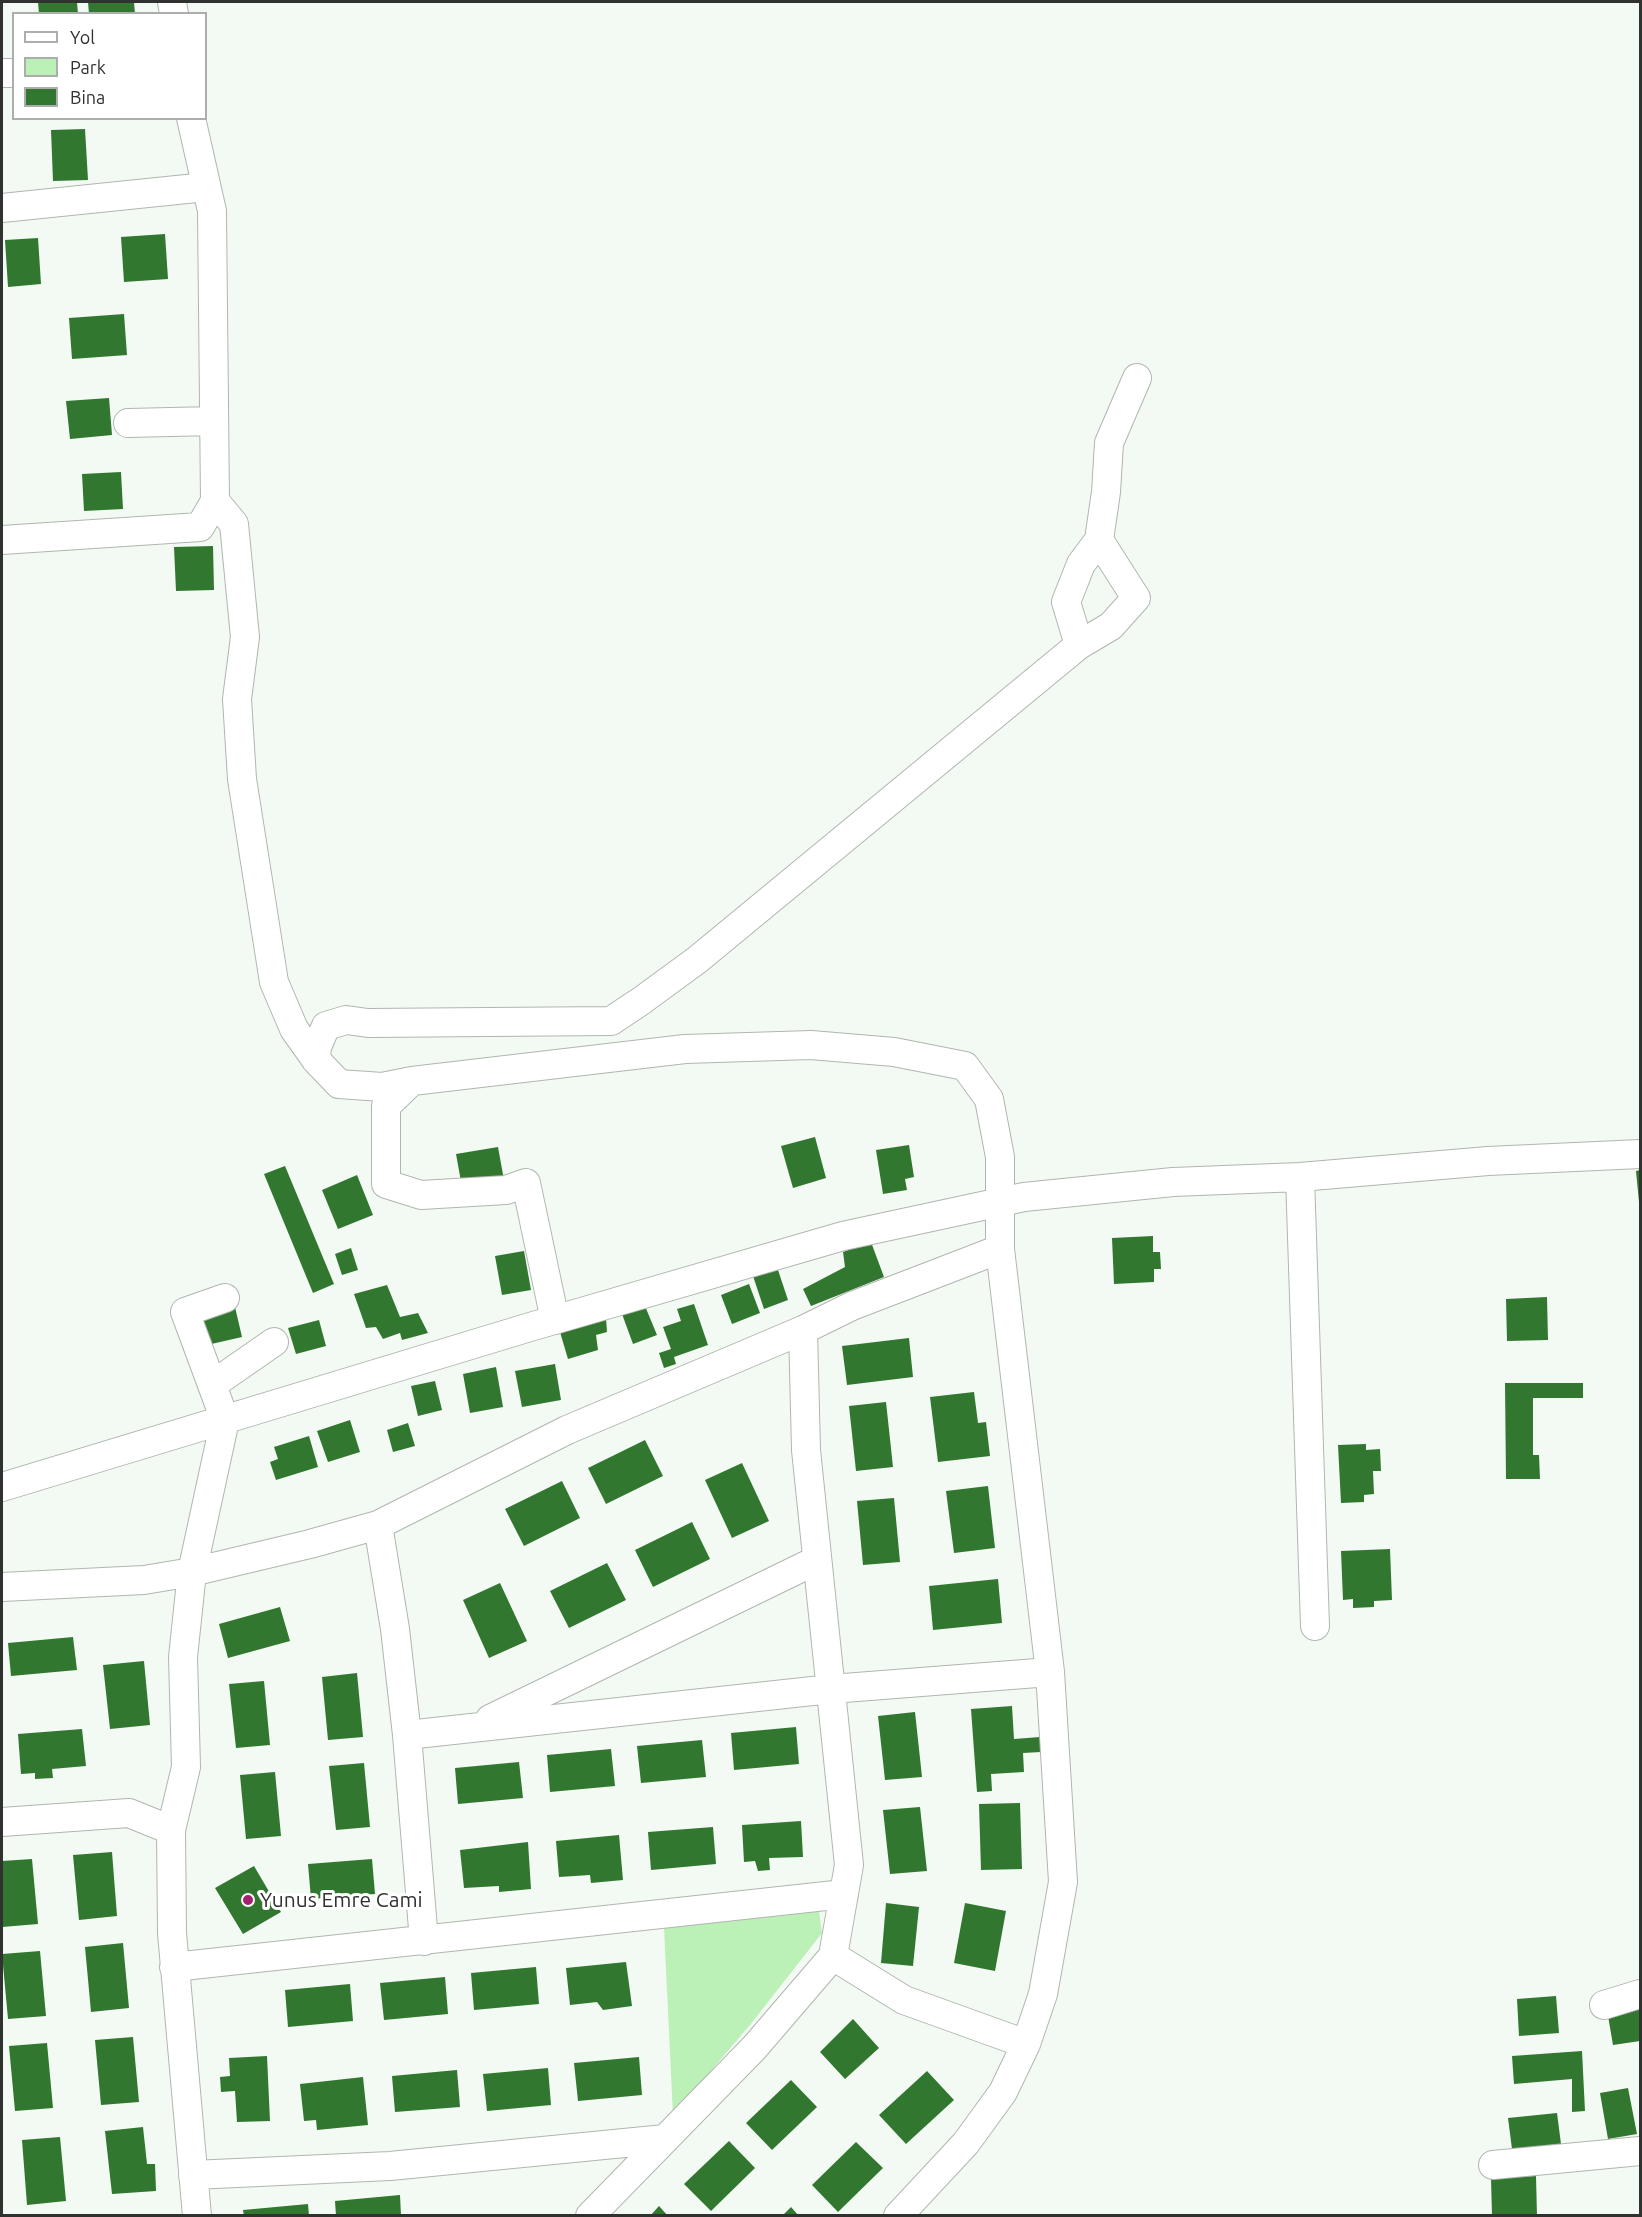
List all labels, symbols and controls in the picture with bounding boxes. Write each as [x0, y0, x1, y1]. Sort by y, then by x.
legend [12, 12, 207, 120]
text: Yol [70, 27, 95, 47]
text: Park [70, 57, 106, 77]
text: Bina [70, 87, 105, 107]
place label: Yunus Emre Cami [260, 1887, 423, 1913]
marker: Yunus Emre Cami [241, 1893, 255, 1907]

